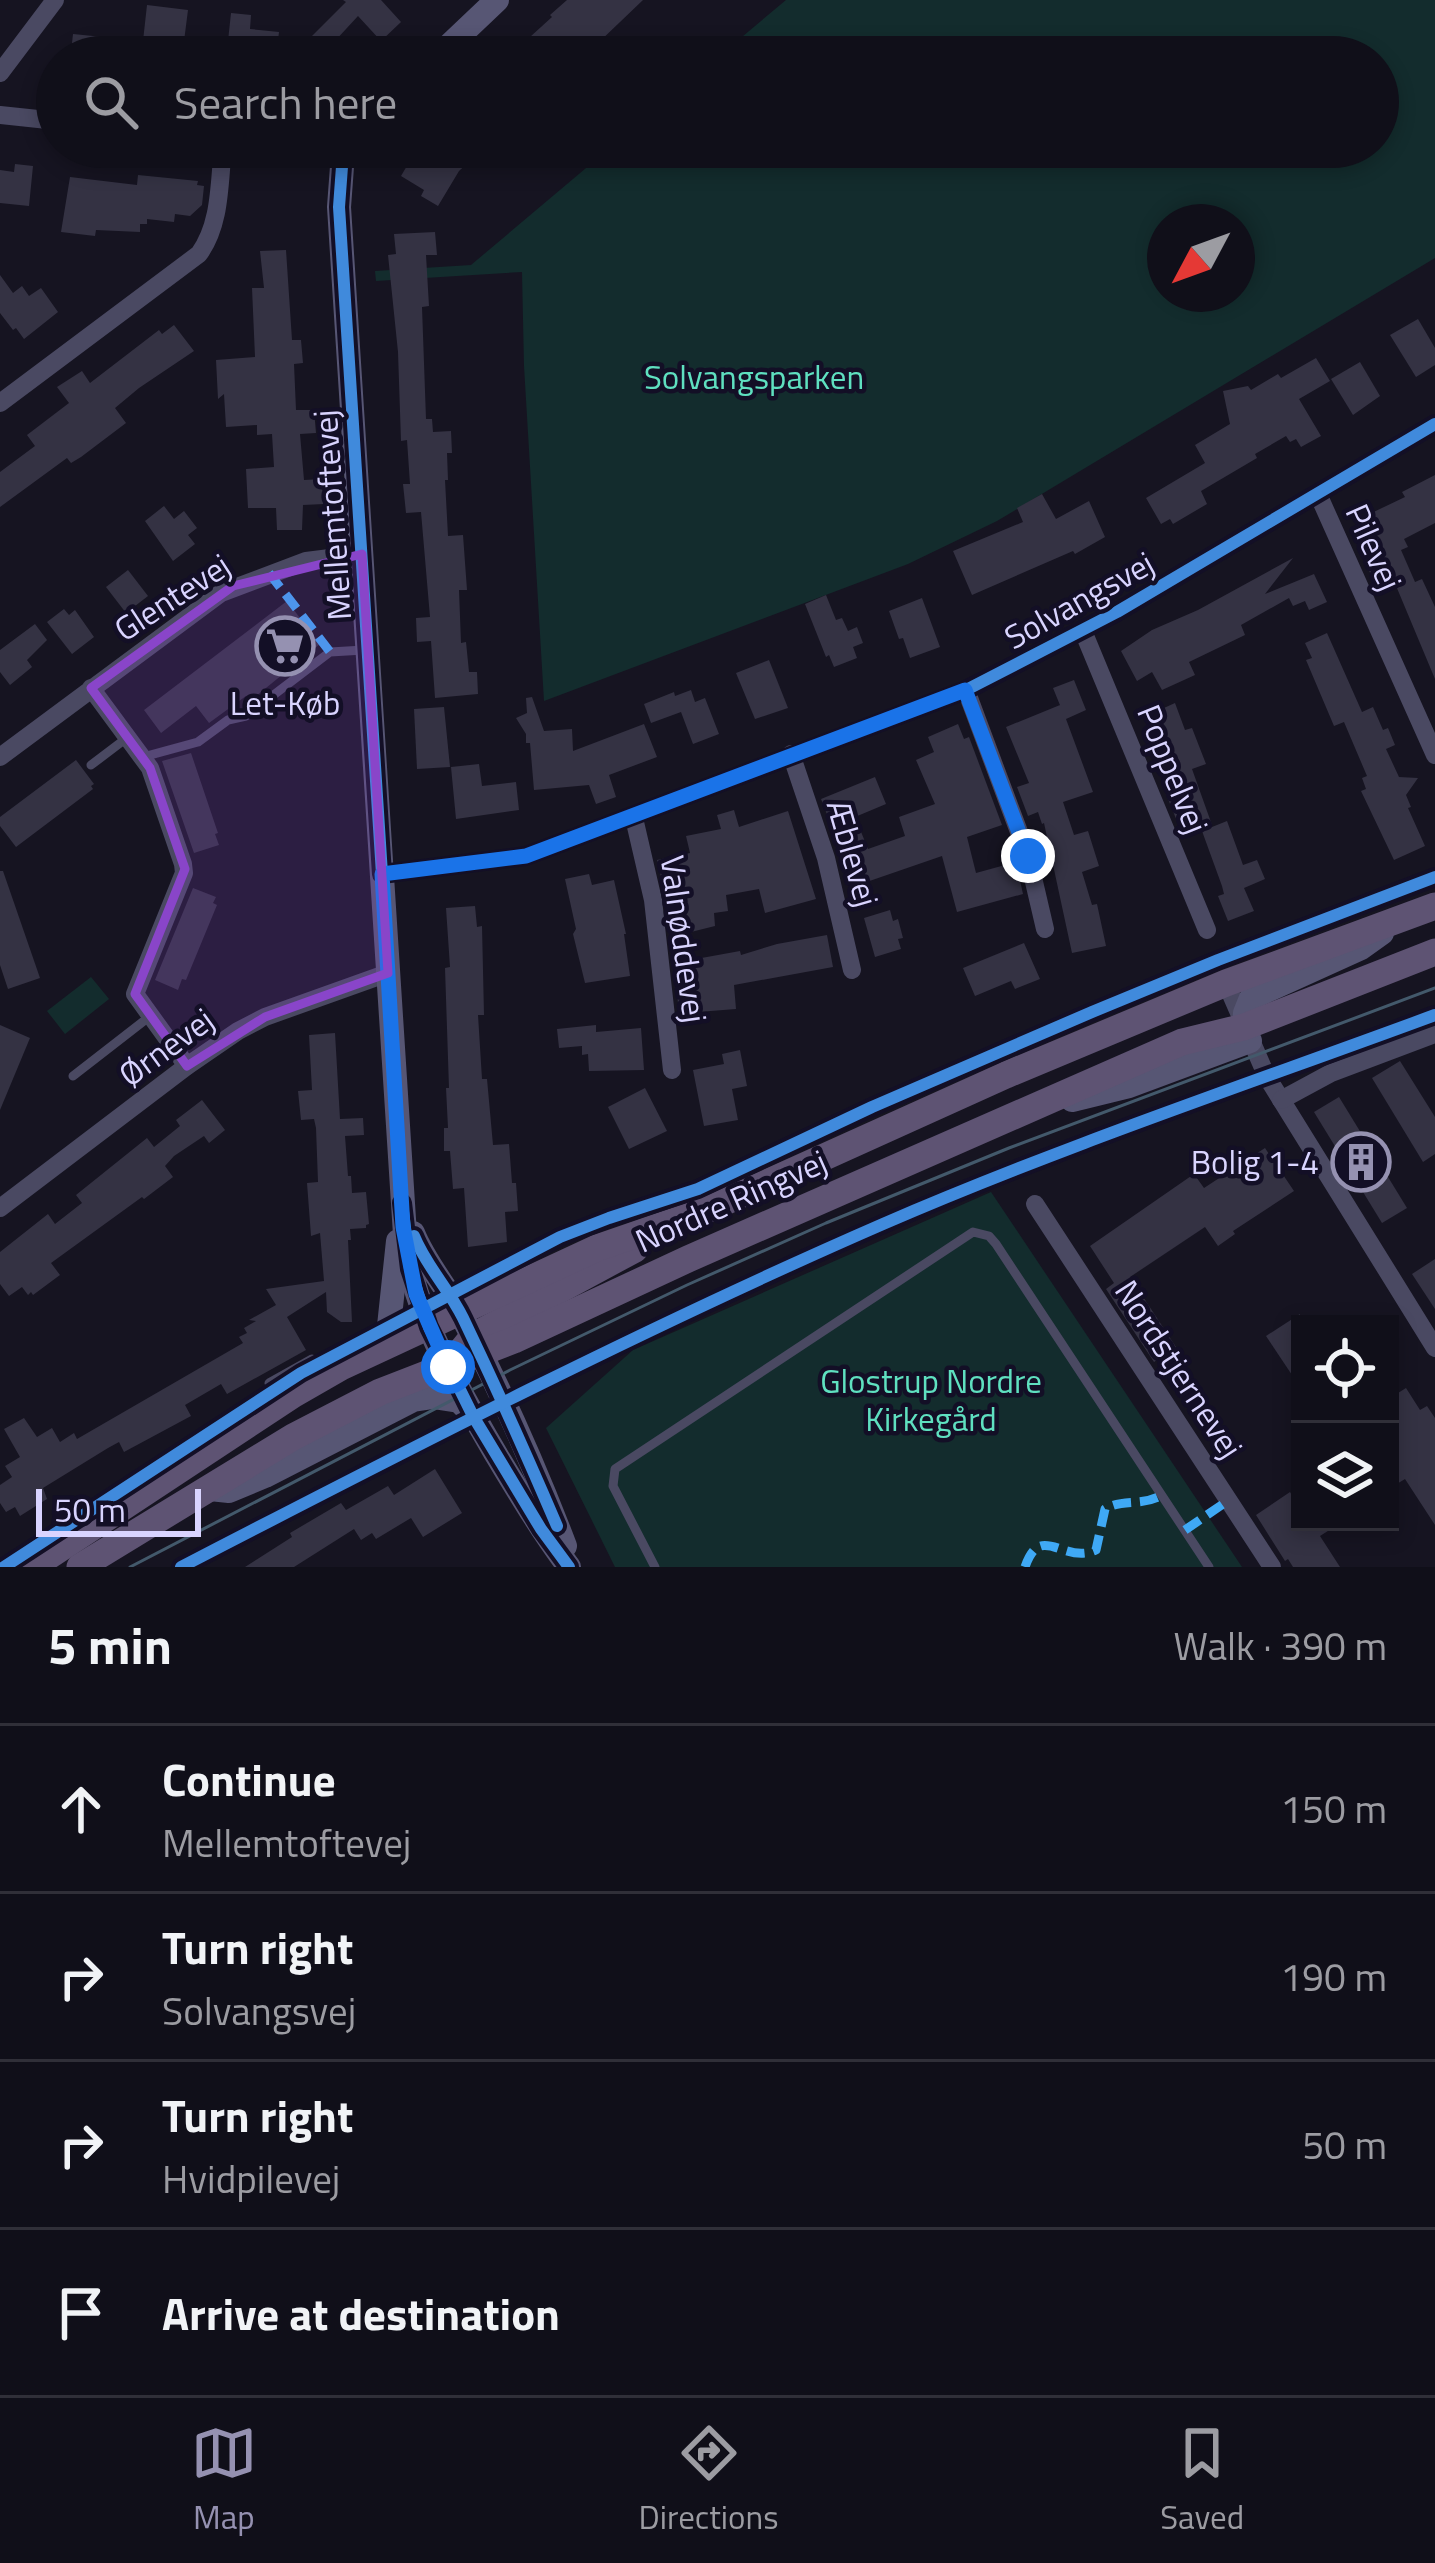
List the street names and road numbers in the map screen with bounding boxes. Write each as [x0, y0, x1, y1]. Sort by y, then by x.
street label: Mellemtoftevej [300, 408, 364, 622]
street label: Pilevej [1333, 496, 1415, 598]
street label: Solvangsvej [995, 538, 1163, 662]
street label: Glentevej [104, 541, 240, 653]
street label: Poppelvej [1124, 697, 1222, 841]
street label: Æblevej [814, 793, 892, 913]
street label: Valnøddevej [648, 852, 720, 1026]
street label: Ørnevej [108, 995, 224, 1099]
street label: Nordre Ringvej [627, 1137, 835, 1265]
street label: Nordstjernevej [1103, 1270, 1255, 1468]

